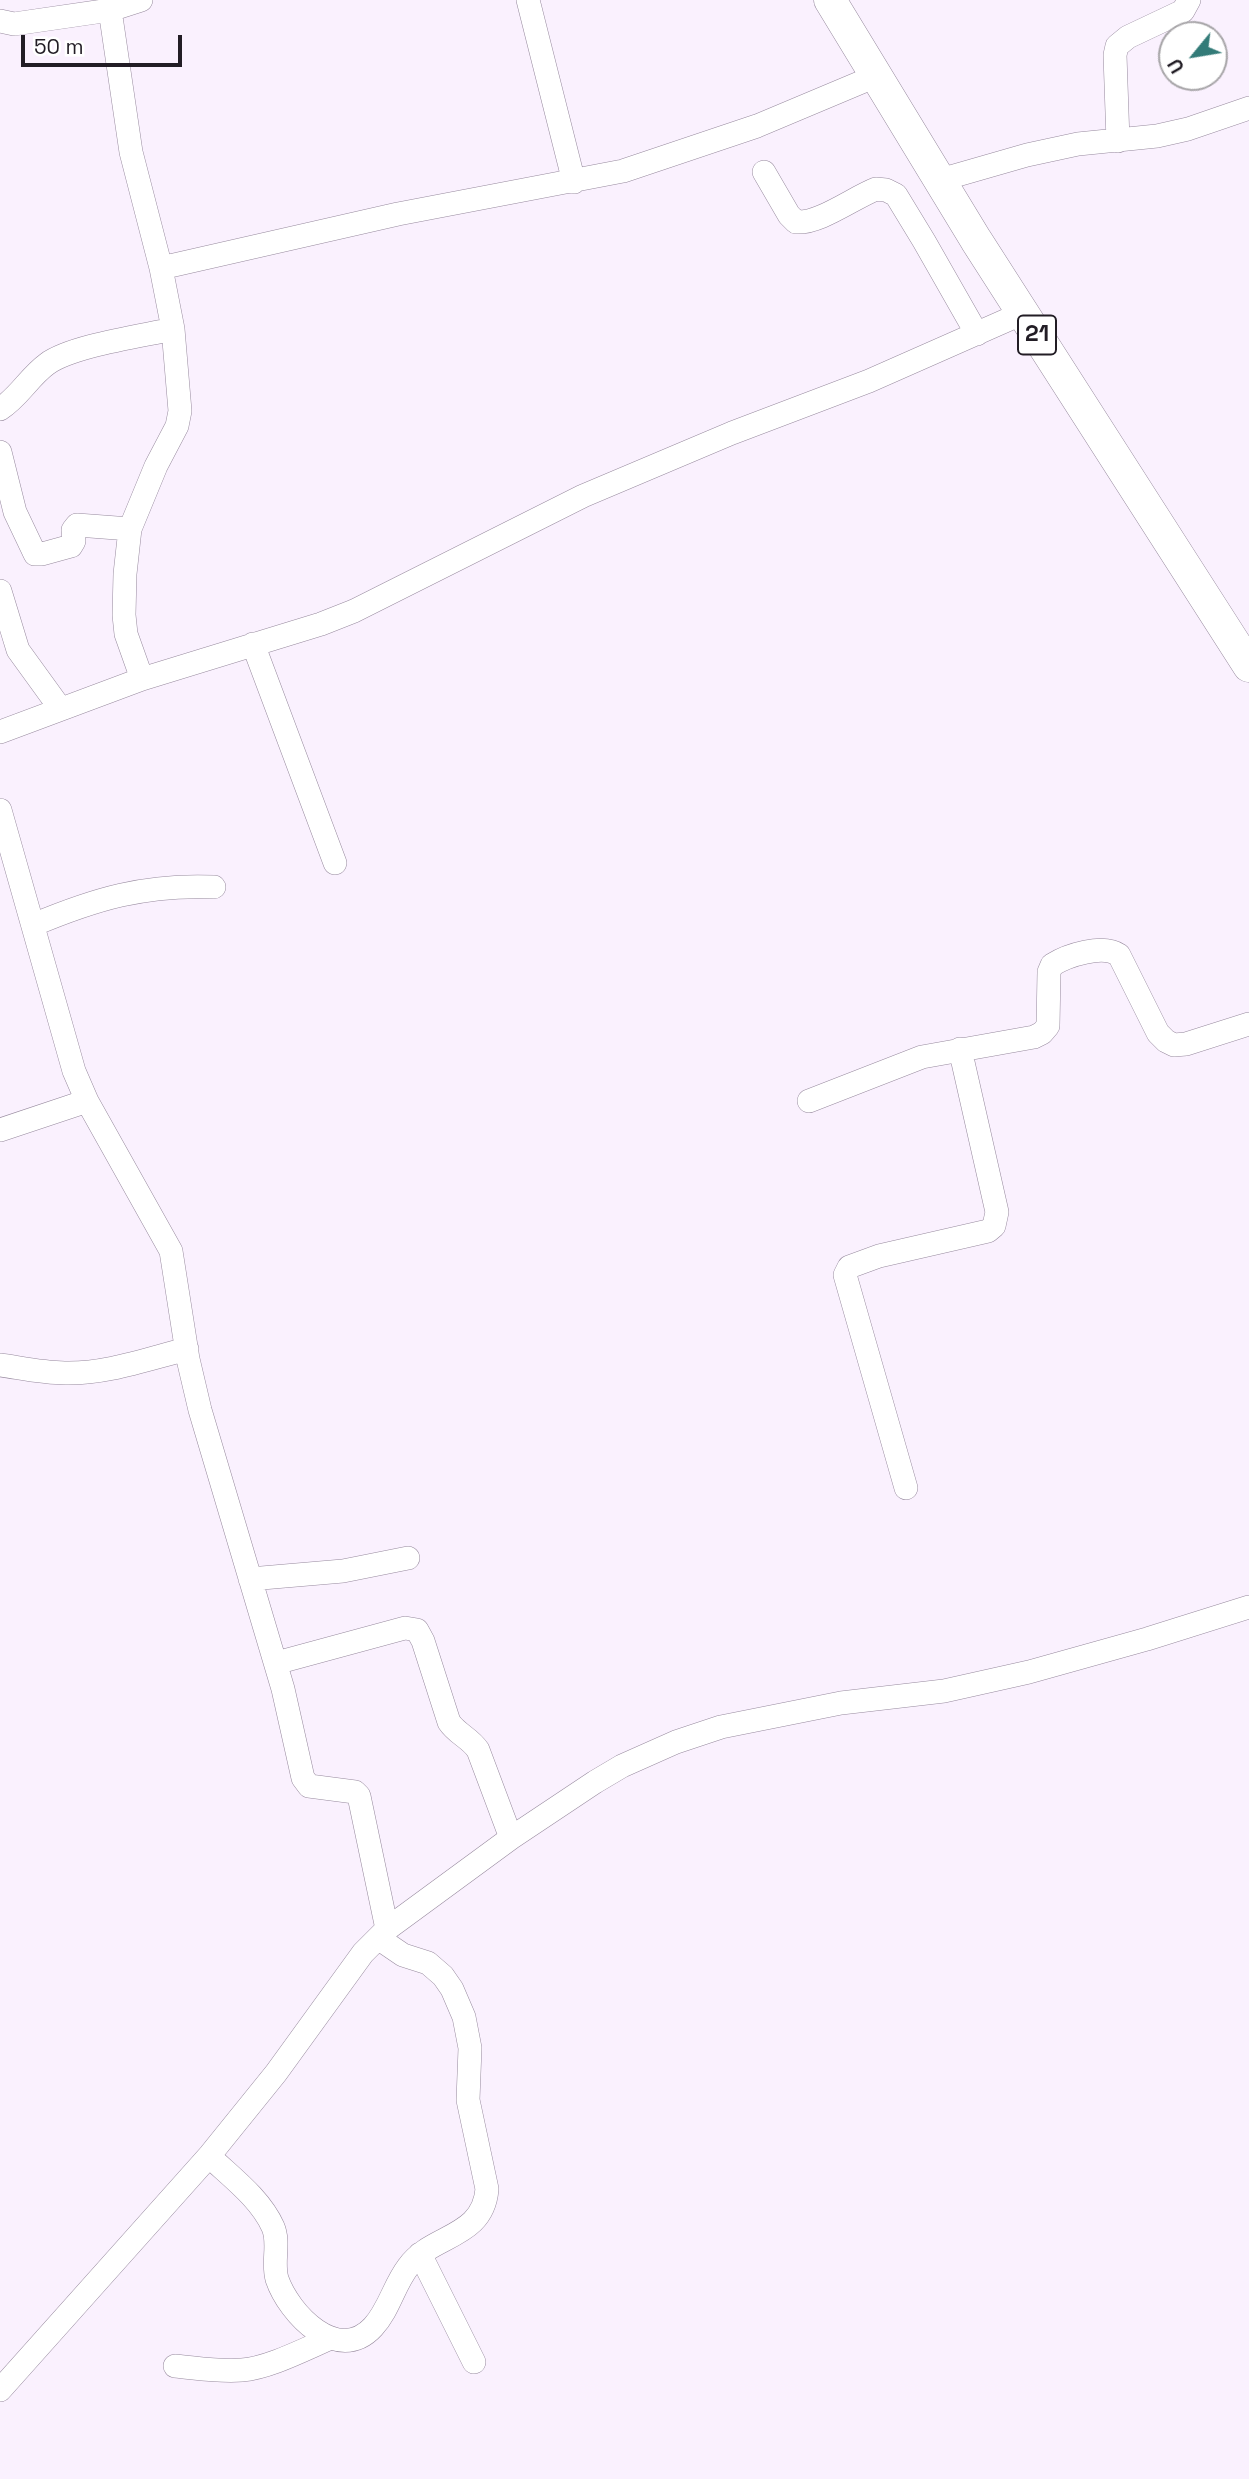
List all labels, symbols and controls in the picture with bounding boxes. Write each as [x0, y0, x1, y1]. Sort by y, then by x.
scale bar [24, 21, 186, 65]
north arrow [1158, 21, 1228, 91]
text: 50 m [34, 33, 84, 60]
text: U [1162, 54, 1190, 78]
road number: 21 [1018, 316, 1056, 354]

